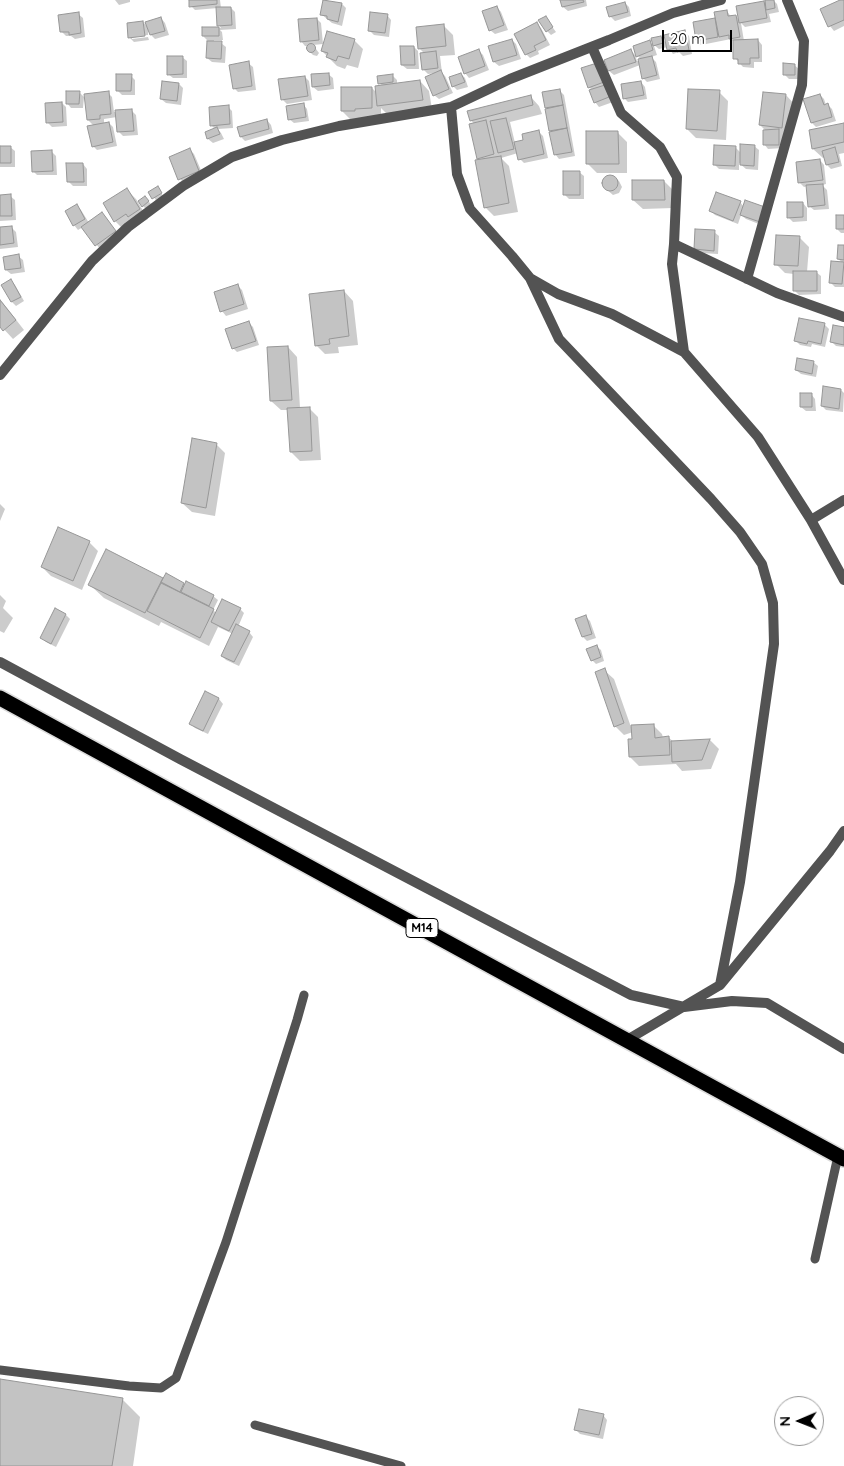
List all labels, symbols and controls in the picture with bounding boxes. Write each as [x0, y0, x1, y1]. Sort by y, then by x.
scale bar [664, 20, 734, 52]
text: 20 m [670, 29, 705, 48]
road number: M14 [406, 918, 438, 938]
north arrow [774, 1396, 824, 1446]
text: N [776, 1416, 794, 1427]

